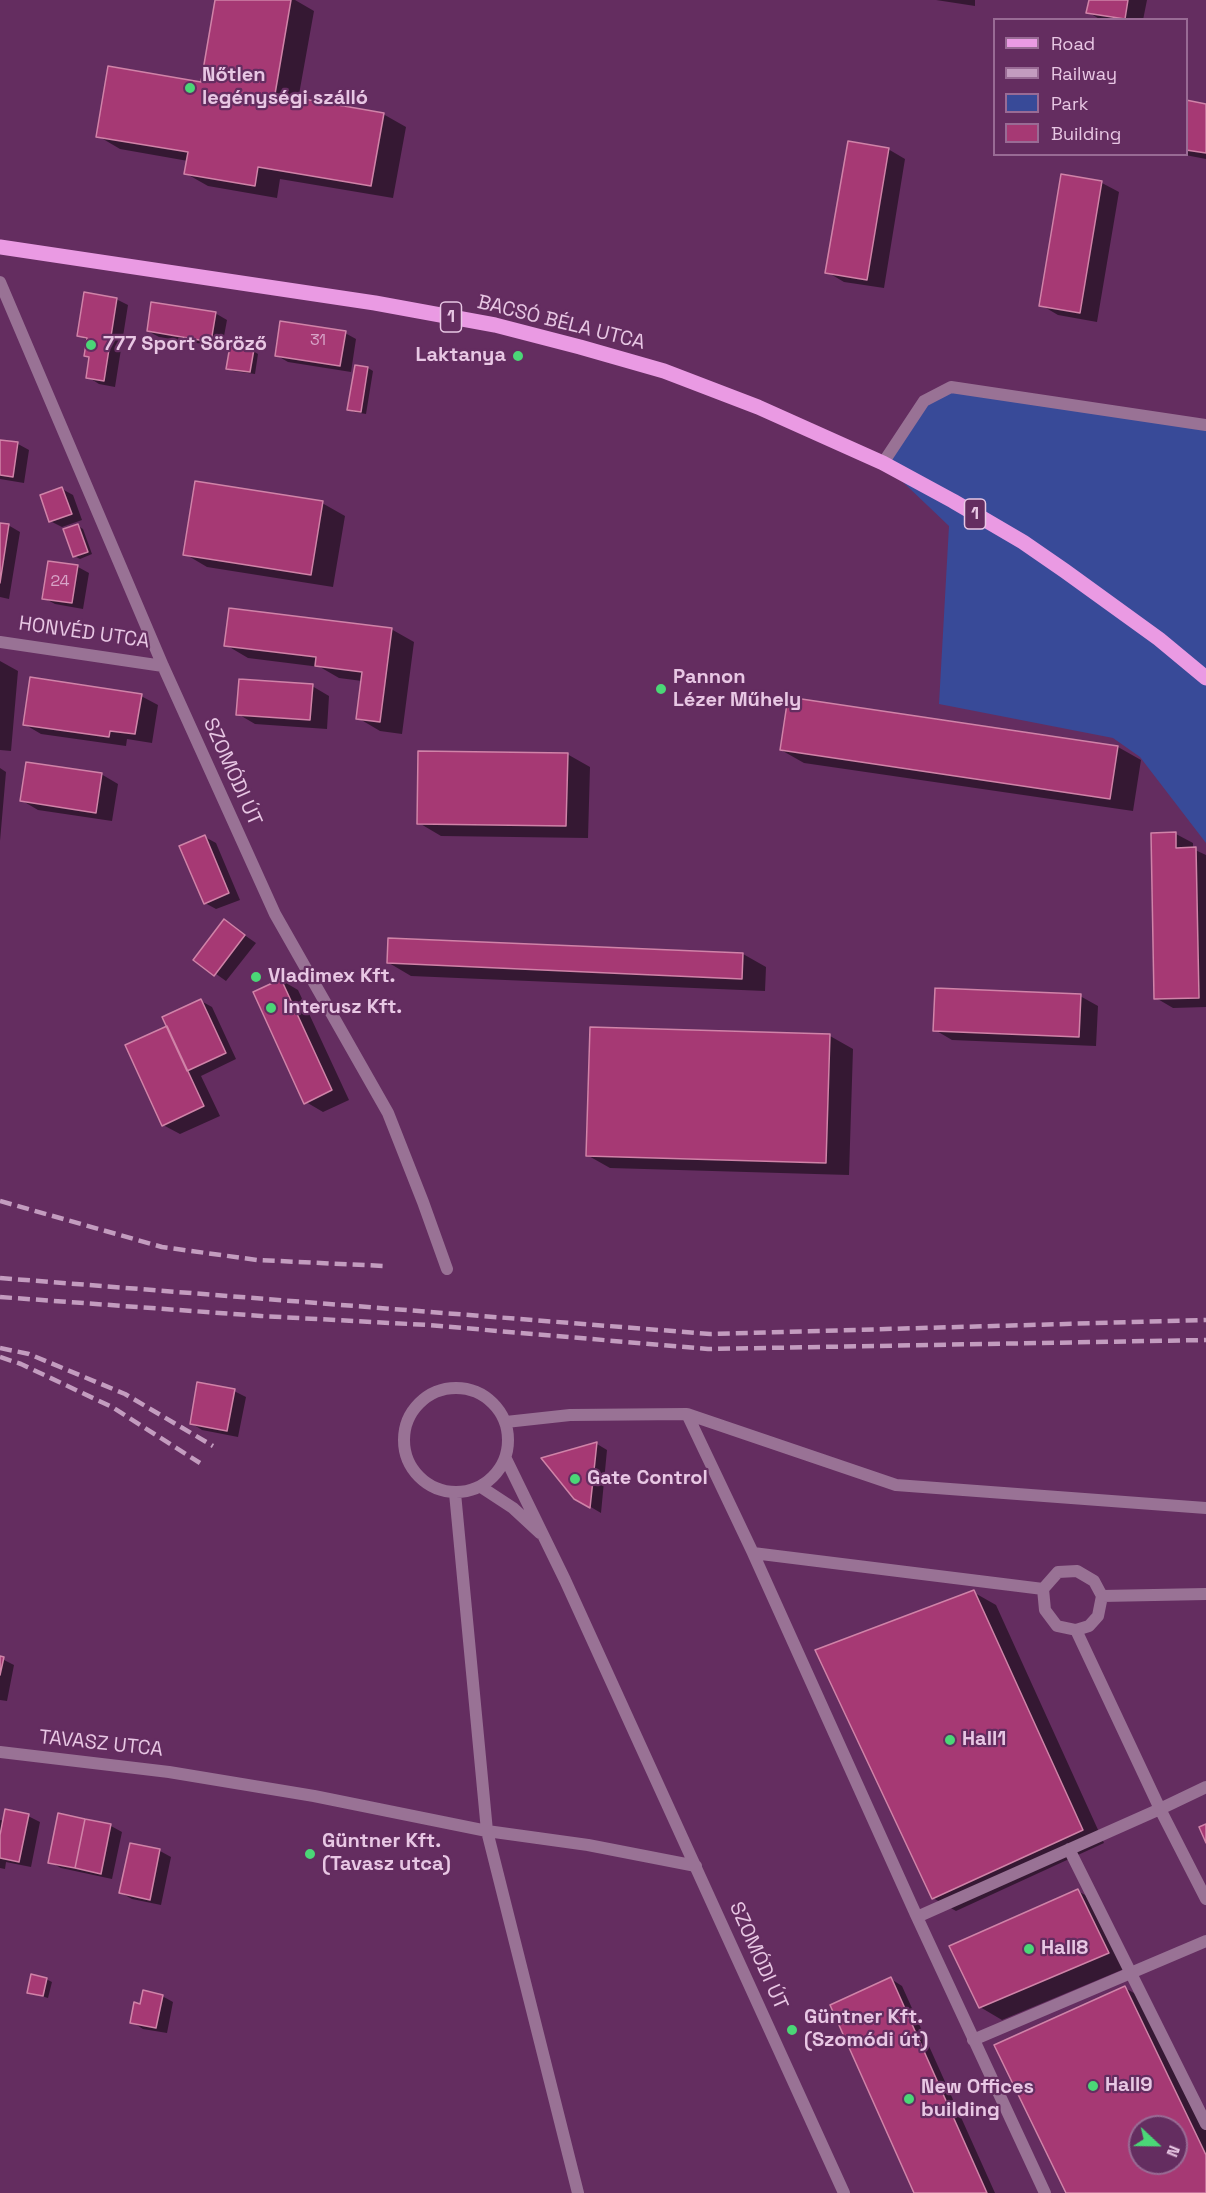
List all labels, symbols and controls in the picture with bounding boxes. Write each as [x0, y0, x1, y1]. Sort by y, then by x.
legend [993, 18, 1188, 156]
text: Road [1051, 32, 1095, 55]
text: Railway [1051, 62, 1117, 85]
place label: Nőtlen legénységi szálló [202, 64, 368, 111]
marker: Nőtlen legénységi szálló [183, 81, 197, 95]
text: Park [1051, 92, 1088, 115]
text: Building [1051, 122, 1121, 145]
street label: BACSÓ BÉLA UTCA [475, 291, 647, 355]
road number: 1 [440, 302, 462, 332]
house number: 31 [310, 331, 326, 351]
place label: 777 Sport Söröző [103, 333, 267, 357]
marker: 777 Sport Söröző [84, 338, 98, 352]
place label: Laktanya [416, 344, 506, 368]
marker: Laktanya [511, 349, 525, 363]
road number: 1 [964, 499, 986, 529]
house number: 24 [50, 572, 70, 592]
street label: HONVÉD UTCA [17, 612, 151, 654]
place label: Pannon Lézer Műhely [673, 666, 801, 713]
marker: Pannon Lézer Műhely [654, 682, 668, 696]
street label: SZOMÓDI ÚT [198, 714, 266, 830]
place label: Vladimex Kft. [268, 965, 396, 989]
marker: Vladimex Kft. [249, 970, 263, 984]
place label: Interusz Kft. [283, 996, 402, 1020]
marker: Interusz Kft. [264, 1001, 278, 1015]
place label: Gate Control [587, 1467, 708, 1491]
marker: Gate Control [568, 1472, 582, 1486]
street label: TAVASZ UTCA [38, 1726, 164, 1762]
place label: Hall1 [962, 1728, 1006, 1752]
marker: Hall1 [943, 1733, 957, 1747]
place label: Güntner Kft. (Tavasz utca) [322, 1830, 451, 1877]
marker: Güntner Kft. (Tavasz utca) [303, 1847, 317, 1861]
street label: SZOMÓDI ÚT [724, 1898, 792, 2014]
place label: Hall8 [1041, 1937, 1088, 1961]
marker: Hall8 [1022, 1942, 1036, 1956]
place label: Güntner Kft. (Szomódi út) [804, 2006, 928, 2053]
marker: Güntner Kft. (Szomódi út) [785, 2023, 799, 2037]
place label: Hall9 [1105, 2074, 1153, 2098]
place label: New Offices building [921, 2076, 1034, 2123]
marker: Hall9 [1086, 2079, 1100, 2093]
marker: New Offices building [902, 2092, 916, 2106]
north arrow [1128, 2115, 1188, 2175]
text: N [1162, 2142, 1185, 2160]

